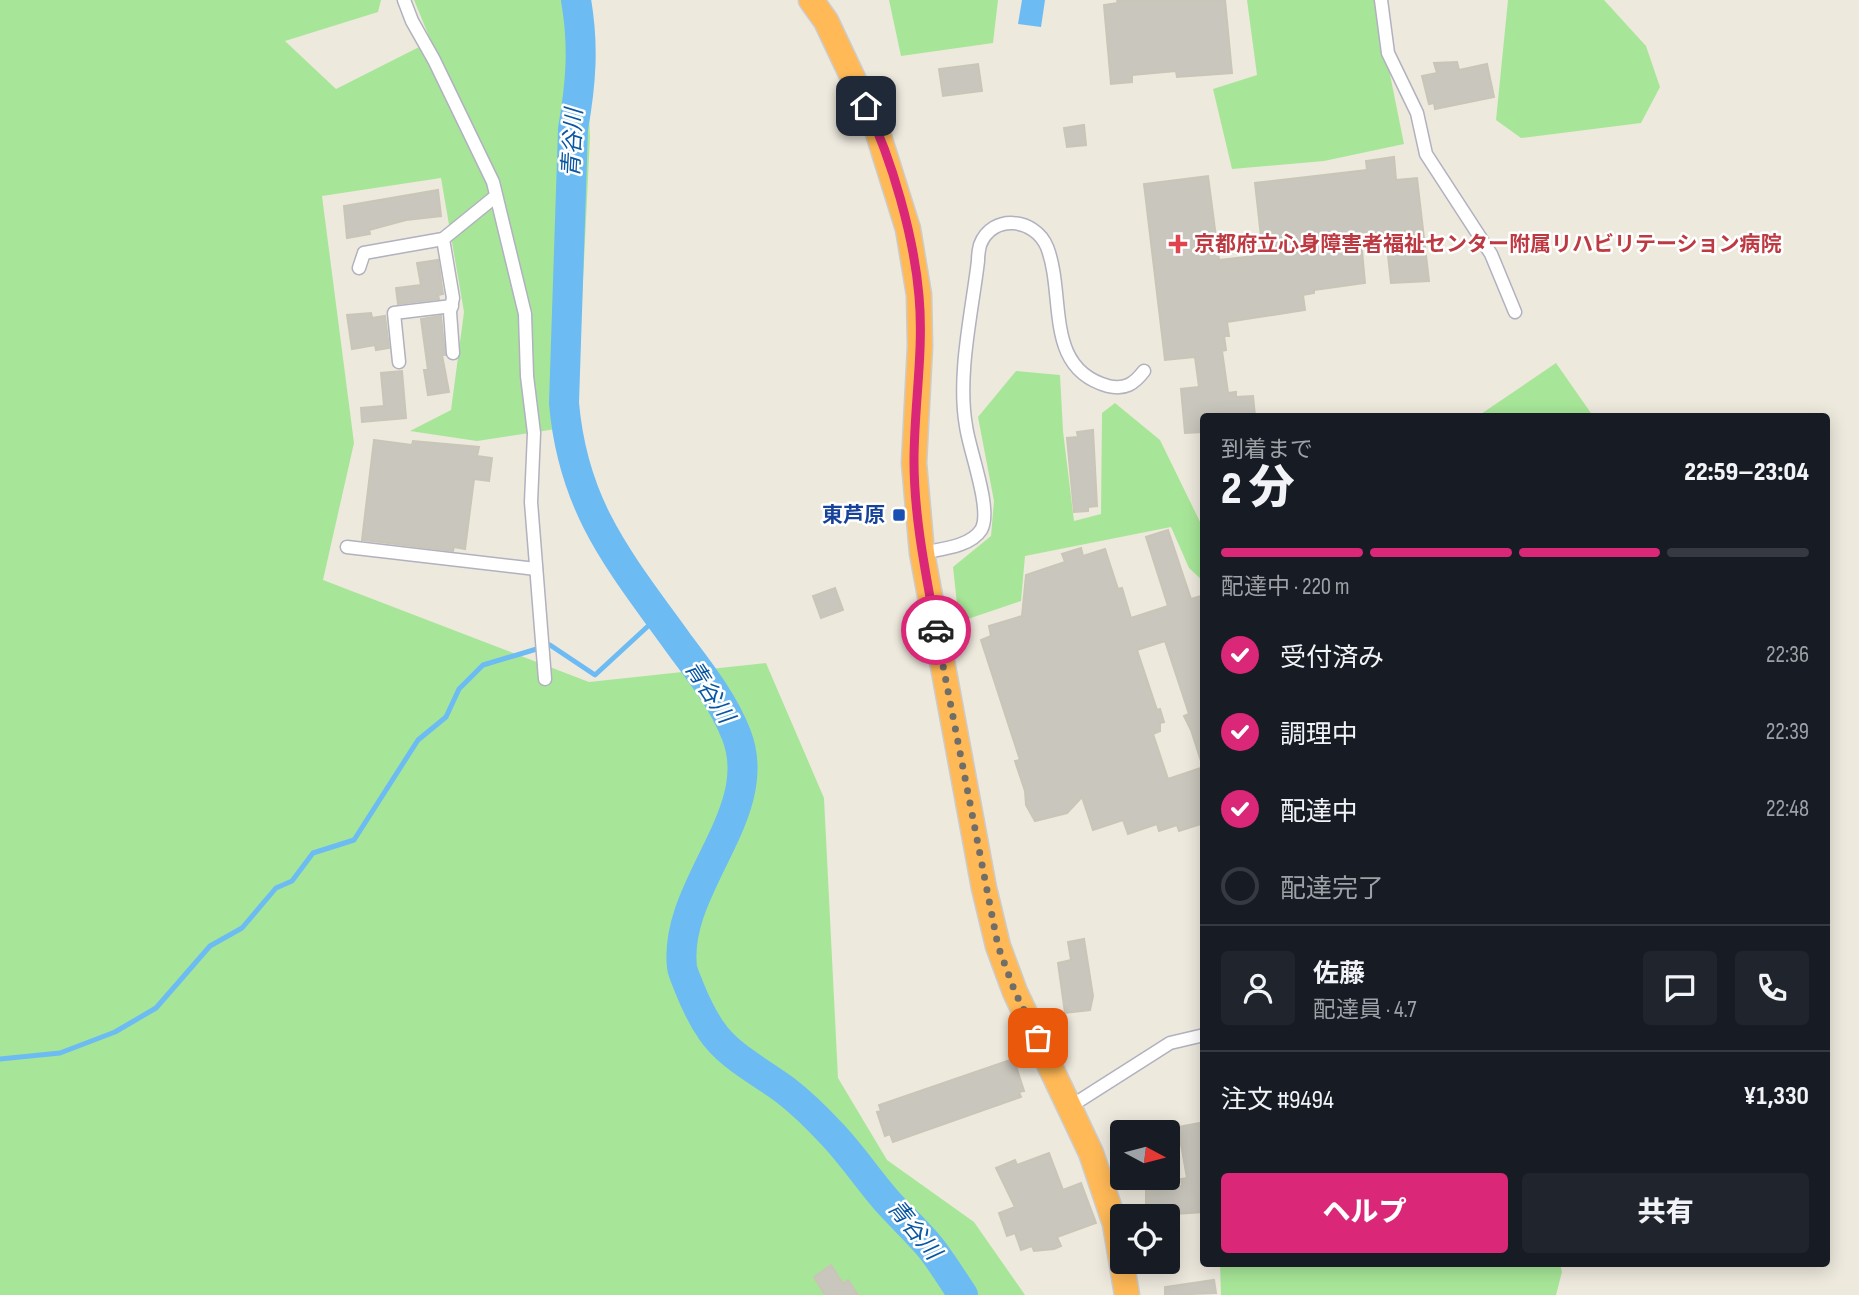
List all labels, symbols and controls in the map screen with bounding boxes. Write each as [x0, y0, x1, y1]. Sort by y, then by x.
pin [836, 76, 896, 136]
icon: home [847, 87, 885, 125]
water label: 青谷川 [557, 105, 589, 178]
place label: 京都府立心身障害者福祉センター附属リハビリテーション病院 [1194, 232, 1782, 257]
marker: 京都府立心身障害者福祉センター附属リハビリテーション病院 [1168, 234, 1188, 254]
text: 到着まで [1221, 436, 1313, 464]
text: 22:59–23:04 [1684, 457, 1809, 488]
text: 2 分 [1221, 462, 1295, 517]
place label: 東芦原 [822, 503, 885, 528]
marker: 東芦原 [891, 507, 907, 523]
text: 配達中 · 220 m [1221, 573, 1350, 601]
courier [901, 595, 971, 665]
icon: car [917, 611, 955, 649]
icon: check [1221, 636, 1259, 674]
text: 22:36 [1766, 641, 1809, 669]
text: 受付済み [1280, 643, 1384, 674]
water label: 青谷川 [678, 655, 741, 731]
icon: check [1221, 713, 1259, 751]
text: 22:39 [1766, 718, 1809, 746]
text: 調理中 [1280, 720, 1358, 751]
icon: check [1221, 790, 1259, 828]
text: 22:48 [1766, 795, 1809, 823]
text: 配達中 [1280, 797, 1358, 828]
text: 配達完了 [1280, 874, 1384, 905]
button: person [1221, 951, 1295, 1025]
button: chat [1643, 951, 1717, 1025]
button: phone [1735, 951, 1809, 1025]
text: 佐藤 [1313, 959, 1365, 990]
text: 配達員 · 4.7 [1313, 996, 1416, 1024]
pin [1008, 1008, 1068, 1068]
icon: bag [1019, 1019, 1057, 1057]
text: ¥1,330 [1743, 1081, 1809, 1112]
text: 注文 #9494 [1221, 1085, 1334, 1116]
north arrow [1110, 1120, 1180, 1190]
map controls [1110, 1120, 1180, 1274]
button: ヘルプ [1221, 1173, 1508, 1253]
button: 共有 [1522, 1173, 1809, 1253]
water label: 青谷川 [881, 1194, 948, 1268]
button: locate [1110, 1204, 1180, 1274]

